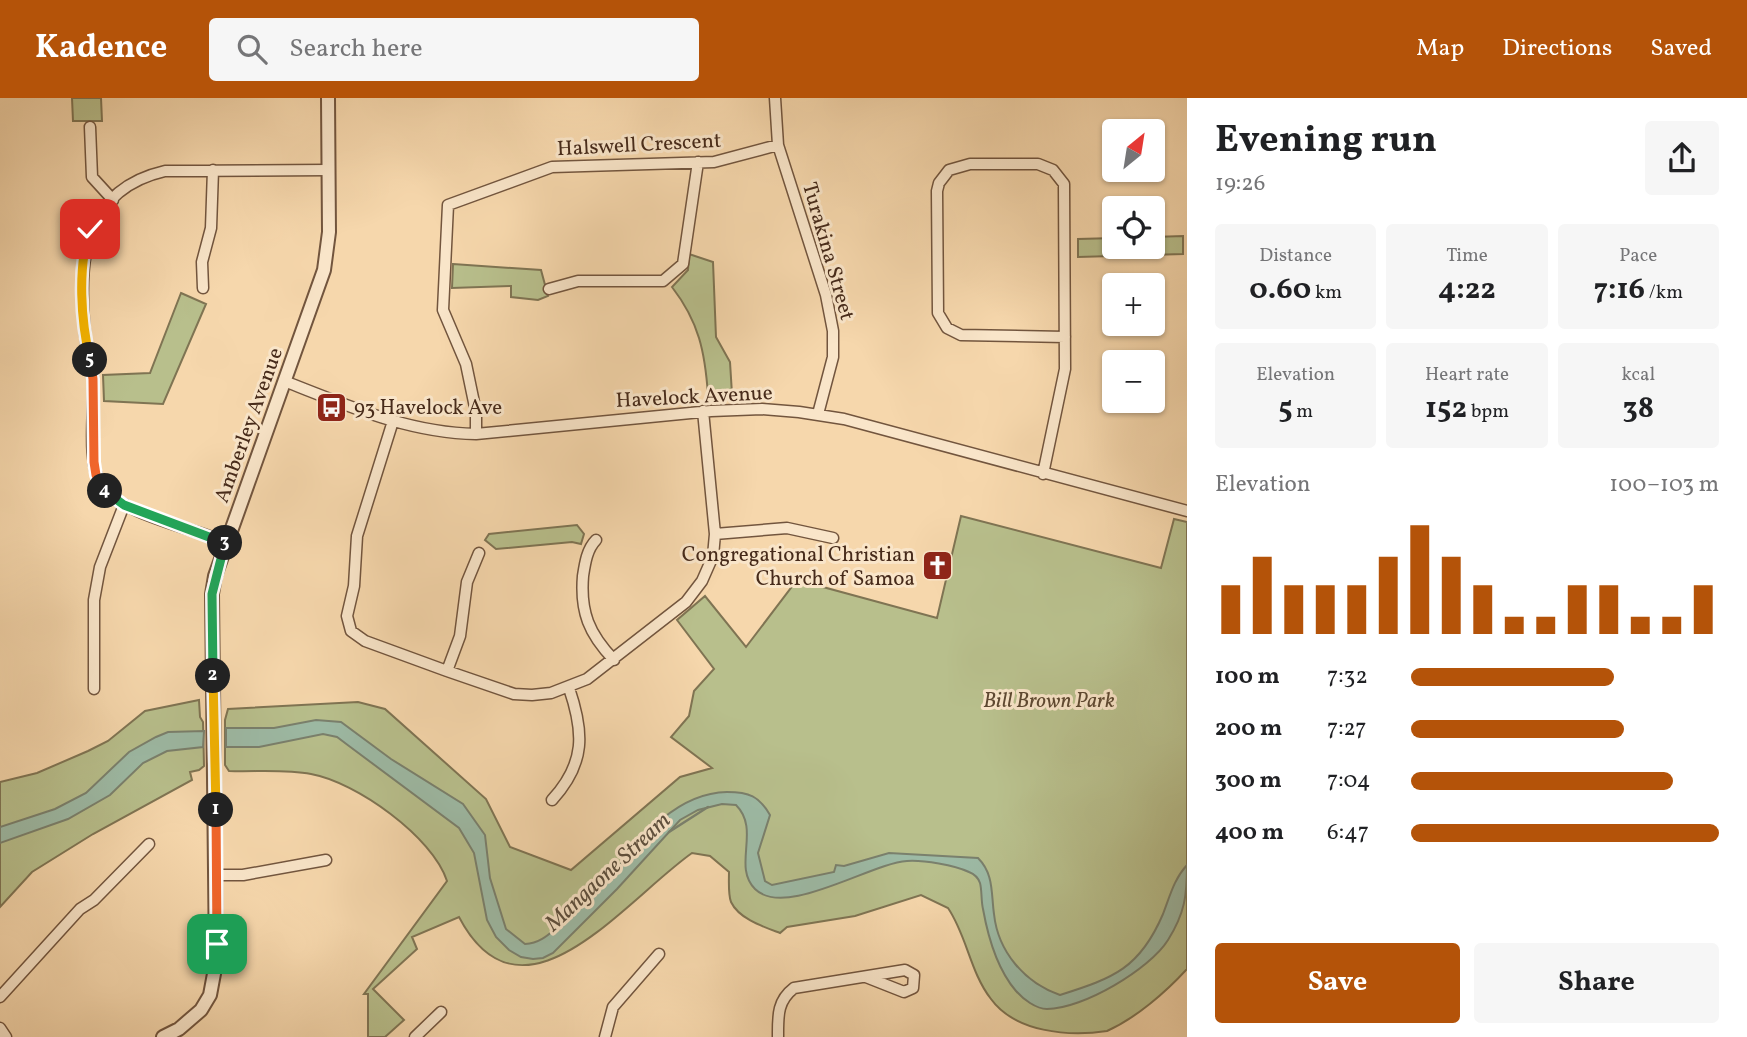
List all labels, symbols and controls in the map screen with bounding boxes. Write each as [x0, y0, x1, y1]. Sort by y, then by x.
search box [209, 18, 699, 81]
text: Kadence [35, 26, 167, 72]
icon: search [233, 30, 271, 68]
text: Search here [289, 31, 423, 67]
text: Map [1416, 32, 1464, 66]
text: Directions [1502, 32, 1612, 66]
text: Saved [1650, 32, 1712, 66]
text: Evening run [1215, 115, 1437, 168]
north arrow [1102, 119, 1166, 182]
map controls [1102, 119, 1165, 413]
button: share [1645, 121, 1719, 195]
street label: Halswell Crescent [556, 127, 722, 164]
text: 19:26 [1215, 168, 1265, 200]
street label: Turakina Street [794, 179, 861, 324]
button: locate [1102, 196, 1165, 259]
pin [60, 199, 120, 259]
icon: check [71, 210, 109, 248]
text: Distance [1259, 243, 1332, 269]
text: Time [1446, 243, 1488, 269]
text: Pace [1619, 243, 1657, 269]
text: 0.60 [1249, 269, 1311, 311]
text: 4:22 [1438, 269, 1496, 311]
text: 7:16 [1594, 269, 1645, 311]
button: + [1102, 273, 1165, 336]
text: km [1311, 280, 1342, 306]
text: /km [1645, 280, 1683, 306]
pin: 5 [72, 342, 108, 378]
street label: Amberley Avenue [208, 344, 291, 507]
text: 5 [85, 346, 94, 372]
button: − [1102, 350, 1165, 413]
text: Elevation [1256, 362, 1335, 388]
text: Heart rate [1425, 362, 1509, 388]
text: kcal [1621, 362, 1655, 388]
street label: Havelock Avenue [615, 379, 773, 416]
text: 5 [1278, 388, 1293, 430]
text: 152 [1425, 388, 1467, 430]
text: 38 [1622, 388, 1654, 430]
bus stop icon: 93 Havelock Ave [314, 390, 348, 424]
place label: 93 Havelock Ave [354, 394, 502, 423]
text: m [1293, 399, 1313, 425]
text: bpm [1467, 399, 1509, 425]
text: Elevation [1215, 469, 1311, 501]
text: 100–103 m [1609, 469, 1719, 501]
pin: 4 [88, 474, 122, 508]
text: 4 [99, 477, 110, 503]
pin: 3 [208, 526, 243, 560]
text: 3 [220, 529, 229, 555]
place label: Congregational Christian Church of Samoa [682, 541, 915, 594]
church icon: Congregational Christian Church of Samoa [921, 549, 955, 583]
pin: 2 [196, 658, 230, 694]
text: 100 m [1215, 661, 1280, 693]
text: 7:32 [1327, 661, 1368, 693]
text: 2 [208, 662, 217, 688]
park label: Bill Brown Park [983, 687, 1115, 716]
text: 200 m [1215, 713, 1282, 745]
text: 7:27 [1327, 713, 1367, 745]
text: 300 m [1215, 765, 1282, 797]
text: 7:04 [1327, 765, 1371, 797]
pin: 1 [198, 792, 234, 828]
text: 1 [212, 796, 219, 822]
water label: Mangaone Stream [538, 806, 678, 940]
text: 400 m [1215, 817, 1284, 849]
text: 6:47 [1327, 817, 1369, 849]
pin [187, 914, 247, 974]
icon: arrive [198, 925, 236, 963]
button: Save [1215, 943, 1460, 1023]
button: Share [1474, 943, 1719, 1023]

